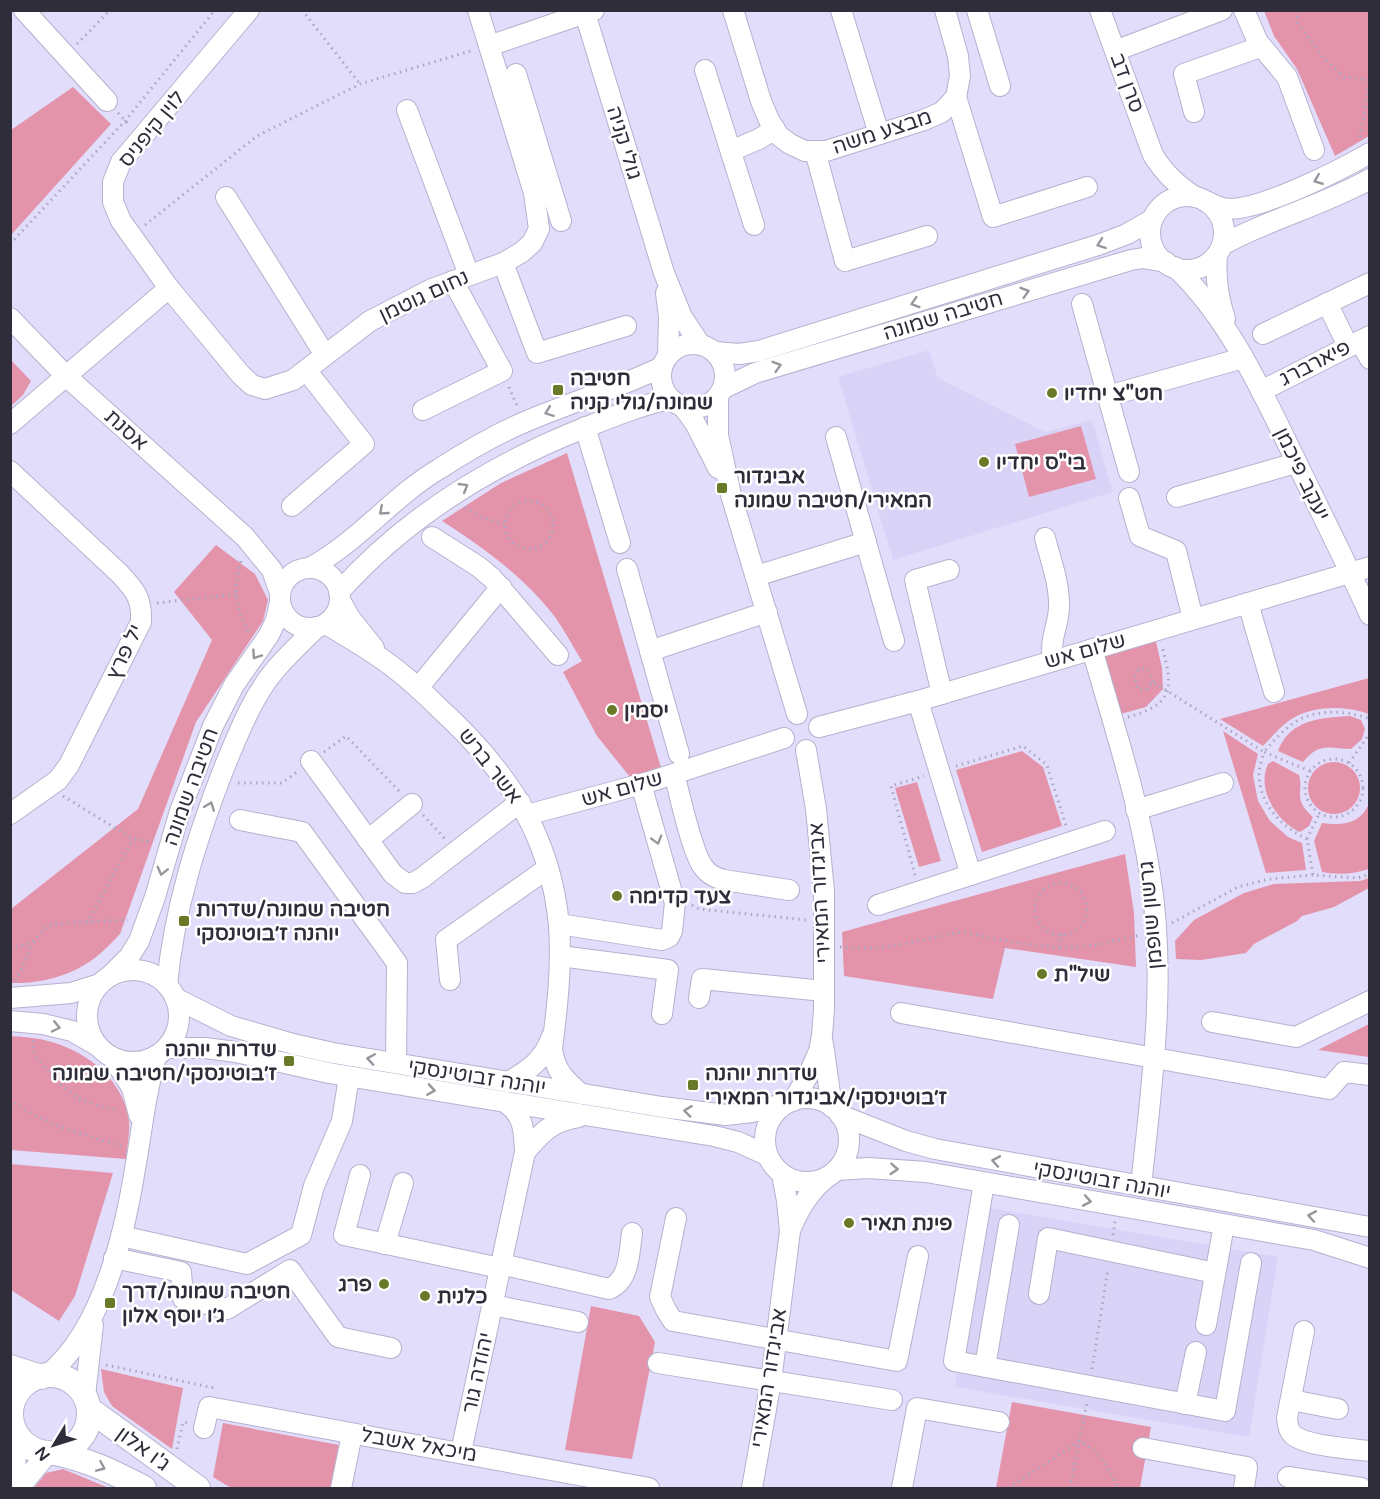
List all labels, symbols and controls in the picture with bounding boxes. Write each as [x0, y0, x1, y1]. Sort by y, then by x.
street label: סרן דב [1105, 50, 1149, 116]
street label: לוין קיפניס [113, 85, 191, 173]
street label: גולי קניה [601, 103, 647, 183]
street label: מבצע משה [829, 104, 935, 160]
one-way arrow [1313, 173, 1324, 185]
one-way arrow [1096, 237, 1107, 250]
street label: נחום גוטמן [375, 264, 473, 328]
street label: חטיבה שמונה [880, 286, 1006, 346]
one-way arrow [1019, 287, 1030, 299]
one-way arrow [910, 296, 921, 308]
street label: פיארברג [1275, 334, 1355, 392]
one-way arrow [772, 361, 782, 373]
place label: חטיבה שמונה/גולי קניה [570, 366, 713, 415]
place label: חט"צ יחדיו [1064, 381, 1163, 406]
marker: חטיבה שמונה/גולי קניה [551, 383, 565, 397]
marker: חט"צ יחדיו [1045, 386, 1059, 400]
street label: אסנת [99, 404, 153, 456]
one-way arrow [545, 405, 556, 417]
street label: יעקב פיכמן [1269, 423, 1335, 525]
place label: בי"ס יחדיו [996, 450, 1087, 475]
marker: בי"ס יחדיו [977, 455, 991, 469]
place label: אביגדור המאירי/חטיבה שמונה [734, 464, 932, 513]
marker: אביגדור המאירי/חטיבה שמונה [715, 481, 729, 495]
one-way arrow [458, 483, 468, 495]
one-way arrow [379, 504, 389, 515]
street label: יל פרץ [101, 620, 149, 684]
street label: שלום אש [1041, 627, 1129, 675]
one-way arrow [252, 648, 263, 659]
place label: יסמין [624, 698, 669, 723]
marker: יסמין [605, 703, 619, 717]
street label: אשר ברש [453, 723, 527, 809]
street label: חטיבה שמונה [158, 724, 224, 850]
street label: שלום אש [578, 765, 666, 813]
one-way arrow [202, 801, 215, 811]
street label: אביגדור המאירי [804, 822, 836, 964]
one-way arrow [650, 834, 662, 845]
street label: גרשון שופמן [1134, 860, 1168, 970]
one-way arrow [156, 866, 169, 876]
place label: צעד קדימה [629, 884, 731, 909]
marker: צעד קדימה [610, 889, 624, 903]
place label: חטיבה שמונה/שדרות יוהנה ז׳בוטינסקי [196, 897, 390, 946]
marker: חטיבה שמונה/שדרות יוהנה ז׳בוטינסקי [177, 914, 191, 928]
place label: שיל"ת [1054, 962, 1110, 987]
marker: שיל"ת [1035, 967, 1049, 981]
one-way arrow [51, 1020, 61, 1033]
place label: שדרות יוהנה ז׳בוטינסקי/חטיבה שמונה [52, 1037, 277, 1086]
one-way arrow [367, 1053, 377, 1066]
marker: שדרות יוהנה ז׳בוטינסקי/חטיבה שמונה [282, 1054, 296, 1068]
street label: יוהנה זבוטינסקי [406, 1054, 548, 1100]
place label: שדרות יוהנה ז׳בוטינסקי/אביגדור המאירי [705, 1061, 947, 1110]
marker: שדרות יוהנה ז׳בוטינסקי/אביגדור המאירי [686, 1078, 700, 1092]
one-way arrow [426, 1084, 436, 1096]
one-way arrow [683, 1105, 693, 1117]
one-way arrow [991, 1155, 1001, 1168]
street label: יוהנה זבוטינסקי [1031, 1156, 1173, 1204]
one-way arrow [890, 1162, 899, 1175]
one-way arrow [1081, 1194, 1091, 1207]
place label: פינת תאיר [861, 1211, 953, 1236]
one-way arrow [1307, 1211, 1317, 1223]
marker: פינת תאיר [842, 1216, 856, 1230]
place label: פרג [337, 1272, 372, 1297]
marker: פרג [377, 1277, 391, 1291]
place label: חטיבה שמונה/דרך ג׳ו יוסף אלון [122, 1279, 291, 1328]
place label: כלנית [437, 1284, 488, 1309]
marker: כלנית [418, 1289, 432, 1303]
marker: חטיבה שמונה/דרך ג׳ו יוסף אלון [103, 1296, 117, 1310]
street label: אביגדור המאירי [746, 1306, 792, 1450]
street label: יהודה גור [457, 1330, 499, 1416]
north arrow [24, 1415, 84, 1475]
street label: ג'ו אלון [111, 1421, 175, 1477]
street label: מיכאל אשבל [359, 1423, 479, 1467]
text: N [31, 1442, 55, 1465]
one-way arrow [95, 1459, 106, 1471]

